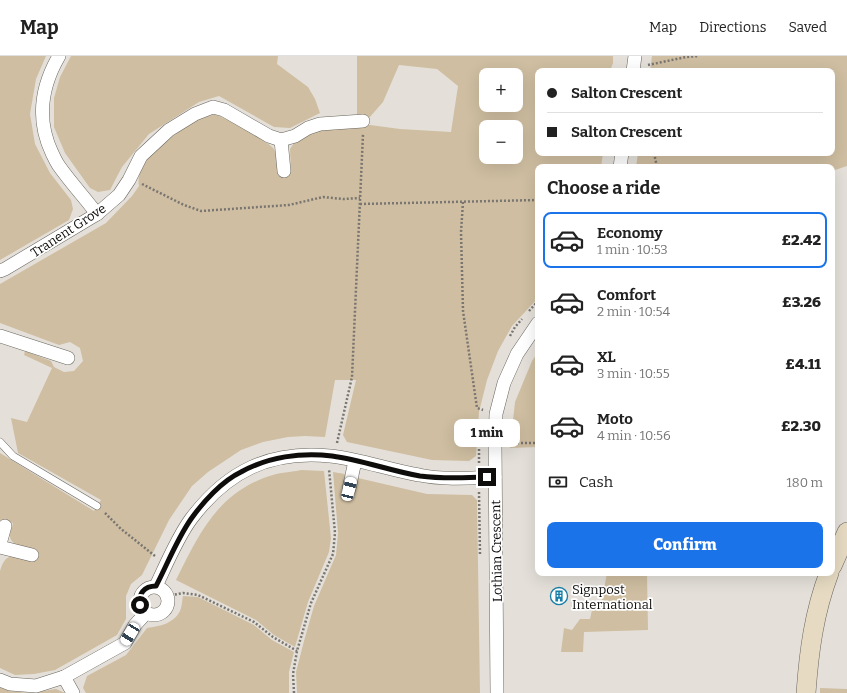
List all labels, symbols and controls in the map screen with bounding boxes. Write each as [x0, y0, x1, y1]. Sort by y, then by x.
text: Map [20, 16, 59, 39]
text: Map [649, 19, 677, 36]
text: Directions [699, 19, 767, 36]
text: Saved [789, 19, 827, 36]
map controls [479, 68, 523, 164]
button: + [479, 68, 523, 112]
text: Salton Crescent [571, 84, 682, 102]
button: − [479, 120, 523, 164]
text: Salton Crescent [571, 123, 682, 141]
text: Choose a ride [547, 177, 660, 199]
street label: Tranent Grove [28, 201, 109, 260]
icon: car [549, 222, 585, 258]
text: Economy [597, 224, 663, 242]
text: £2.42 [782, 231, 821, 249]
text: 1 min · 10:53 [597, 242, 668, 257]
icon: car [549, 284, 585, 320]
text: Comfort [597, 286, 656, 304]
text: £3.26 [782, 293, 821, 311]
text: 2 min · 10:54 [597, 304, 670, 319]
icon: car [549, 346, 585, 382]
text: XL [597, 348, 616, 366]
text: £4.11 [785, 355, 821, 373]
text: 3 min · 10:55 [597, 366, 670, 381]
icon: car [549, 408, 585, 444]
text: Moto [597, 410, 633, 428]
text: £2.30 [781, 417, 821, 435]
callout: 1 min [454, 419, 520, 447]
text: 1 min [470, 425, 504, 440]
text: 4 min · 10:56 [597, 428, 671, 443]
route end [478, 468, 496, 486]
icon: cash [547, 471, 569, 493]
text: Cash [579, 473, 613, 491]
text: 180 m [787, 475, 823, 490]
car [340, 476, 358, 502]
street label: Lothian Crescent [488, 500, 505, 602]
button: Confirm [547, 522, 823, 568]
place label: Signpost International [572, 582, 653, 612]
building icon: Signpost International [549, 586, 569, 606]
route start [131, 596, 149, 614]
car [119, 621, 141, 647]

